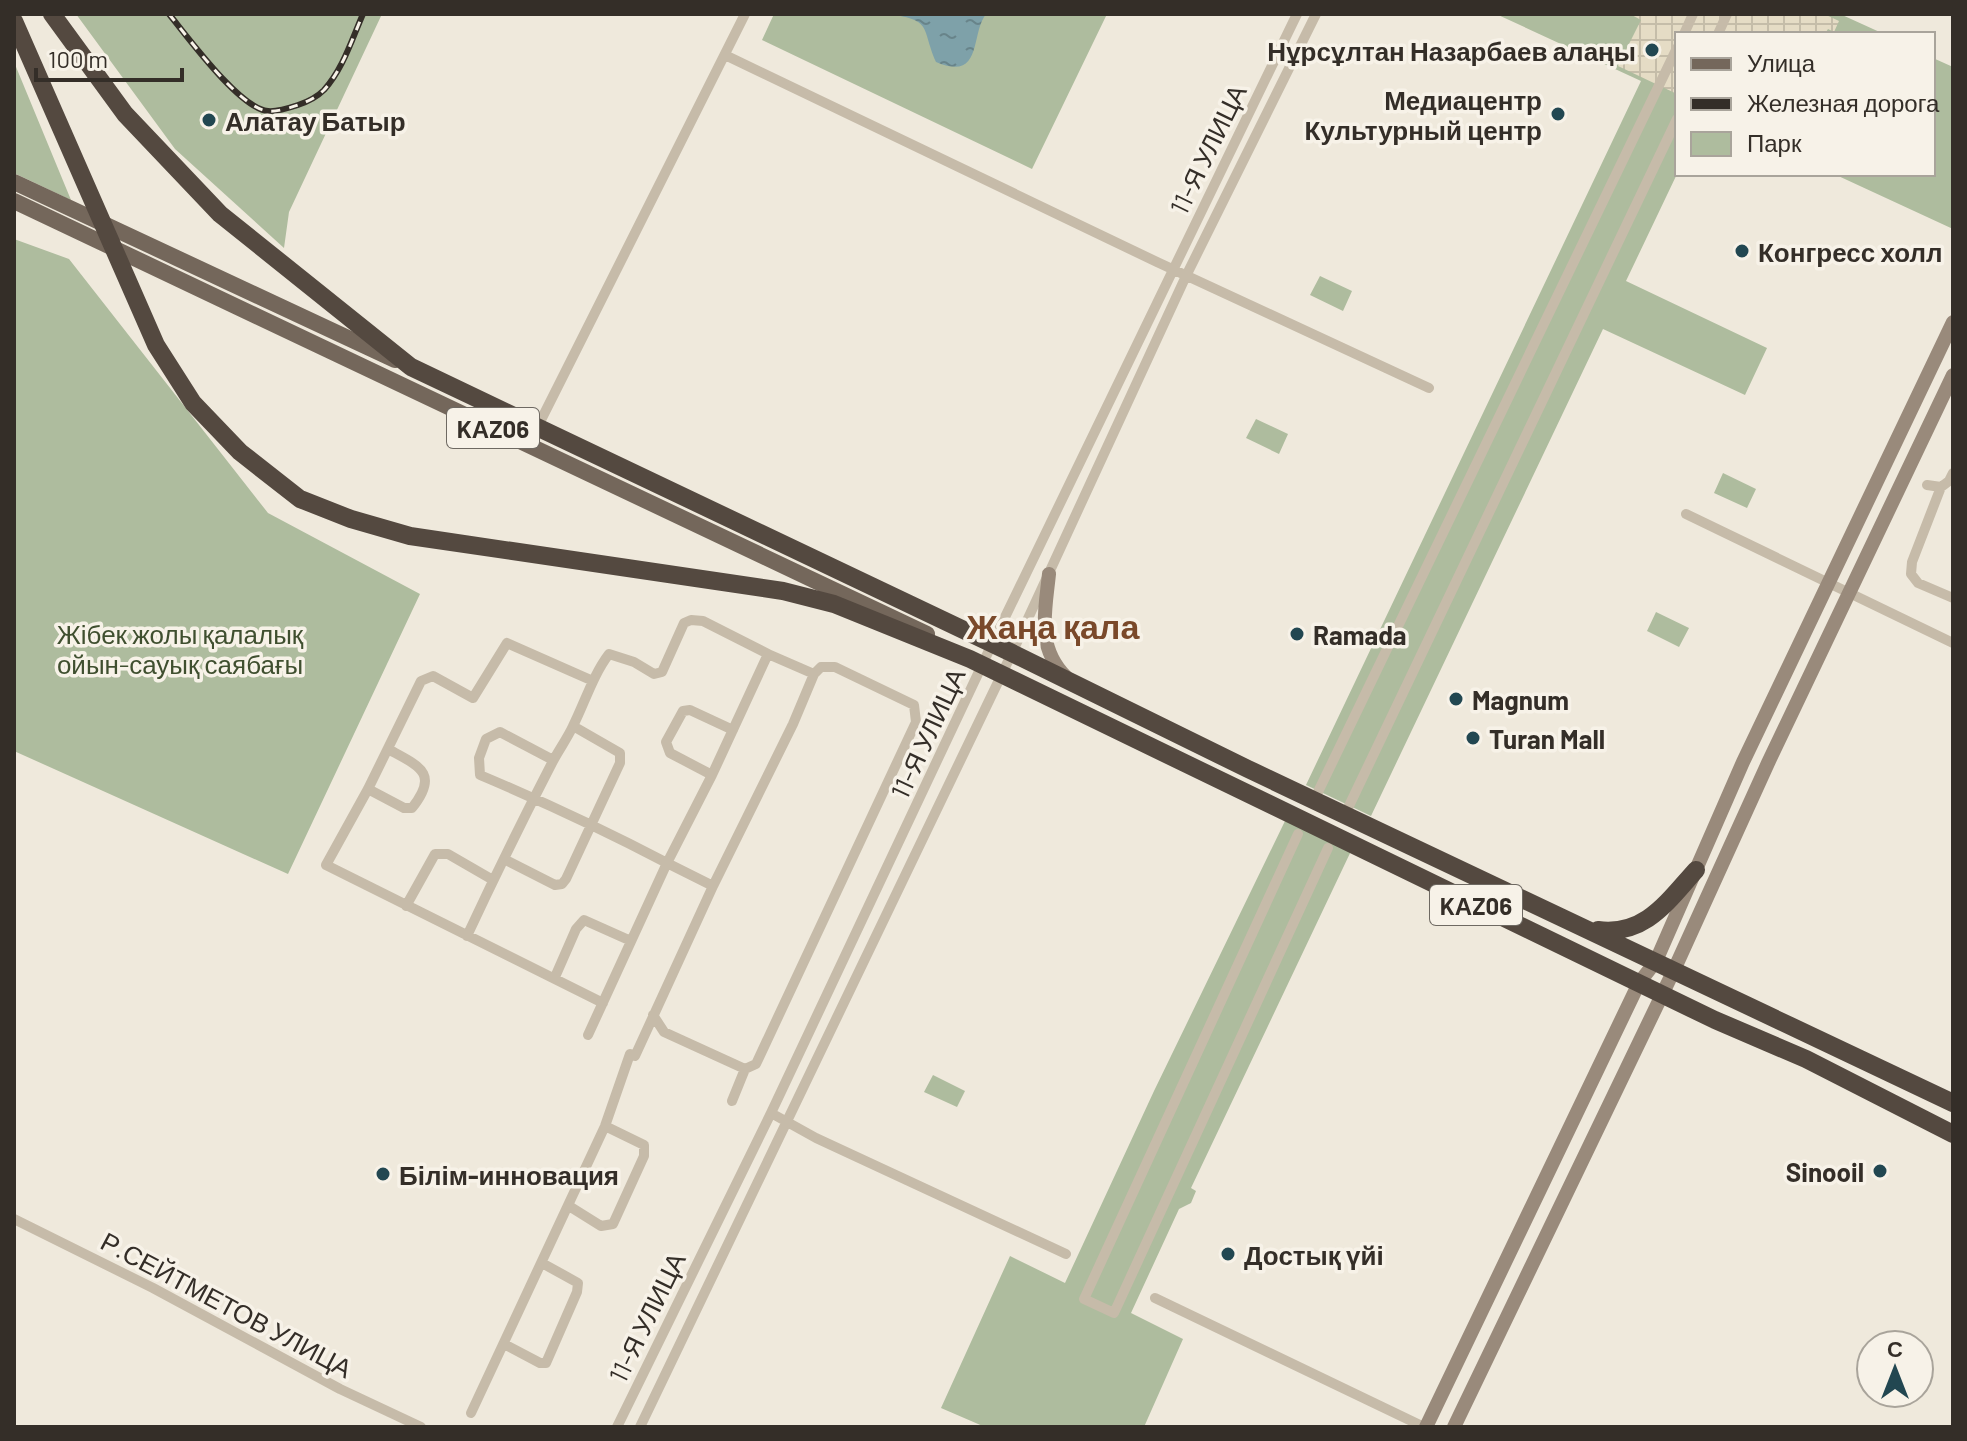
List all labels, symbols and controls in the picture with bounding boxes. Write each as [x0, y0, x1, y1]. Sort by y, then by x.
scale bar [36, 32, 182, 82]
legend [1675, 32, 1935, 176]
place label: Нұрсұлтан Назарбаев алаңы [1267, 35, 1636, 66]
marker: Нұрсұлтан Назарбаев алаңы [1643, 41, 1661, 59]
text: 100 m [48, 44, 108, 73]
text: Улица [1747, 48, 1816, 77]
street label: 11-Я УЛИЦА [1162, 78, 1252, 219]
place label: Медиацентр Культурный центр [1305, 84, 1542, 145]
text: Железная дорога [1747, 88, 1940, 117]
place label: Алатау Батыр [225, 105, 406, 136]
marker: Медиацентр Культурный центр [1549, 105, 1567, 123]
marker: Алатау Батыр [200, 111, 218, 129]
text: Парк [1747, 128, 1802, 157]
place label: Конгресс холл [1758, 236, 1942, 267]
marker: Конгресс холл [1733, 242, 1751, 260]
road number: KАZ06 [447, 408, 539, 448]
district label: Жаңа қала [966, 605, 1140, 646]
park label: Жібек жолы қалалық ойын-сауық саябағы [57, 618, 304, 679]
place label: Ramada [1313, 619, 1407, 650]
marker: Ramada [1288, 625, 1306, 643]
street label: 11-Я УЛИЦА [883, 662, 971, 803]
place label: Magnum [1472, 684, 1569, 715]
marker: Magnum [1447, 690, 1465, 708]
place label: Turan Mall [1489, 723, 1605, 754]
marker: Turan Mall [1464, 729, 1482, 747]
road number: KАZ06 [1430, 885, 1522, 925]
place label: Sinooil [1786, 1156, 1864, 1187]
place label: Білім-инновация [399, 1159, 619, 1190]
marker: Sinooil [1871, 1162, 1889, 1180]
marker: Білім-инновация [374, 1165, 392, 1183]
street label: Р.СЕЙТМЕТОВ УЛИЦА [96, 1225, 358, 1384]
place label: Достық үйі [1244, 1239, 1384, 1270]
marker: Достық үйі [1219, 1245, 1237, 1263]
street label: 11-Я УЛИЦА [601, 1246, 691, 1387]
north arrow [1855, 1329, 1935, 1409]
text: С [1887, 1335, 1903, 1361]

